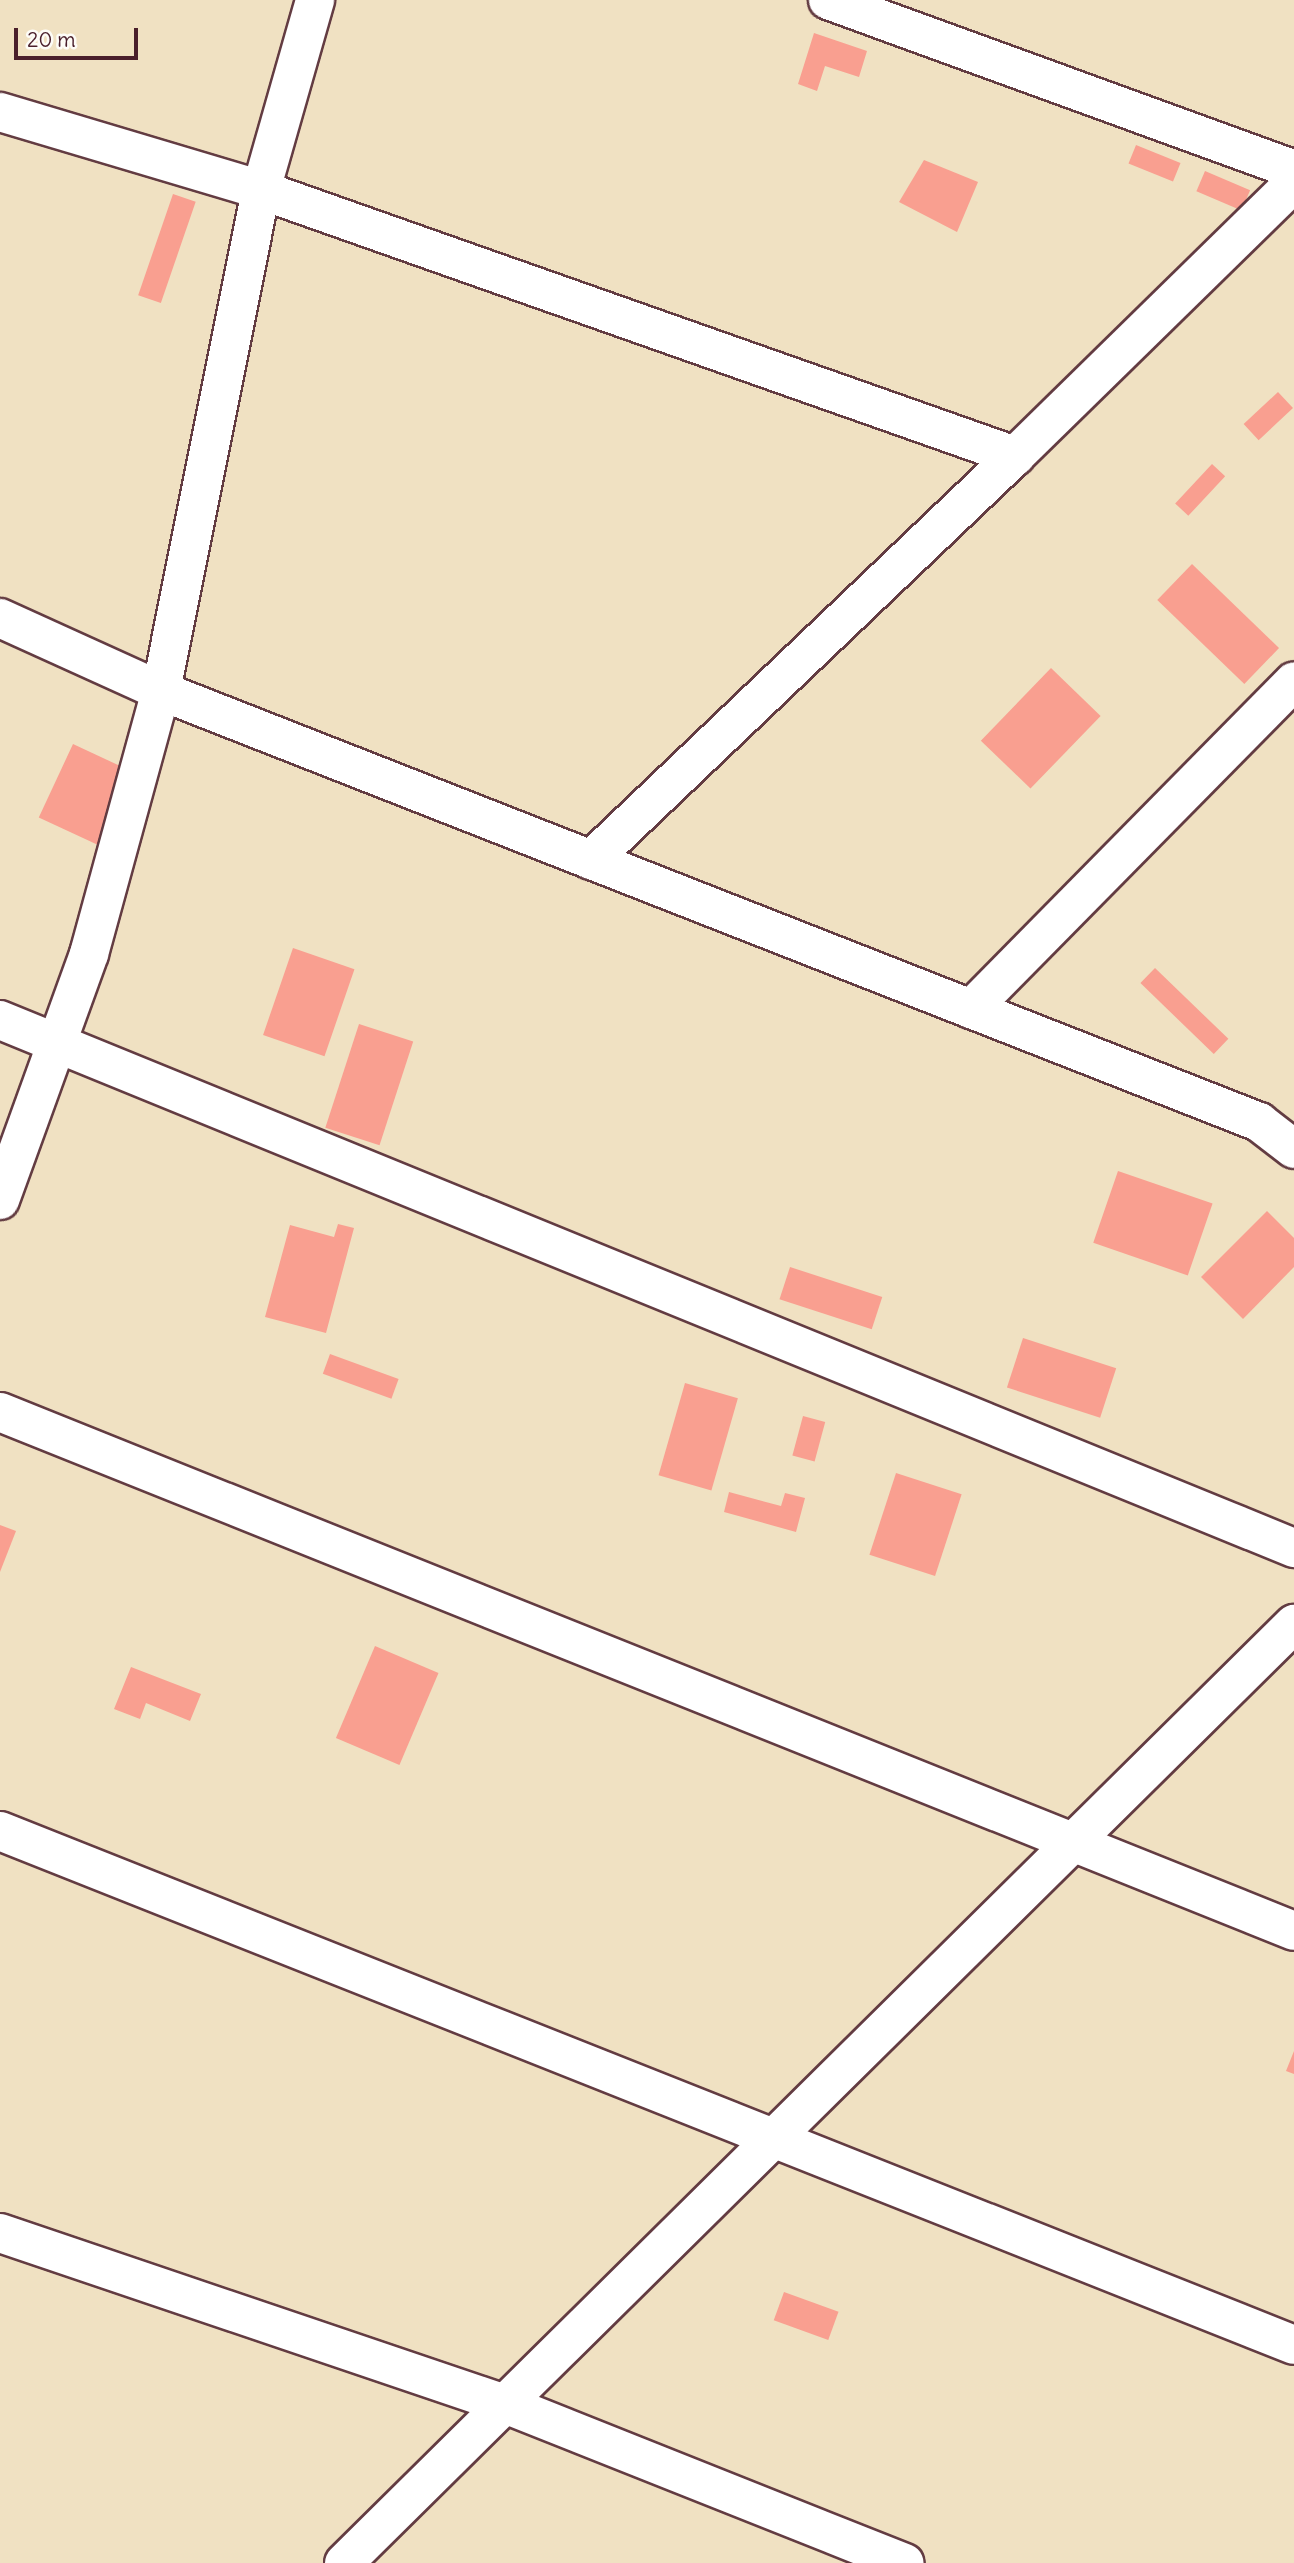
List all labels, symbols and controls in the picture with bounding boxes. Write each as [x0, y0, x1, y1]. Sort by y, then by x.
scale bar [18, 14, 142, 58]
text: 20 m [27, 26, 76, 53]

